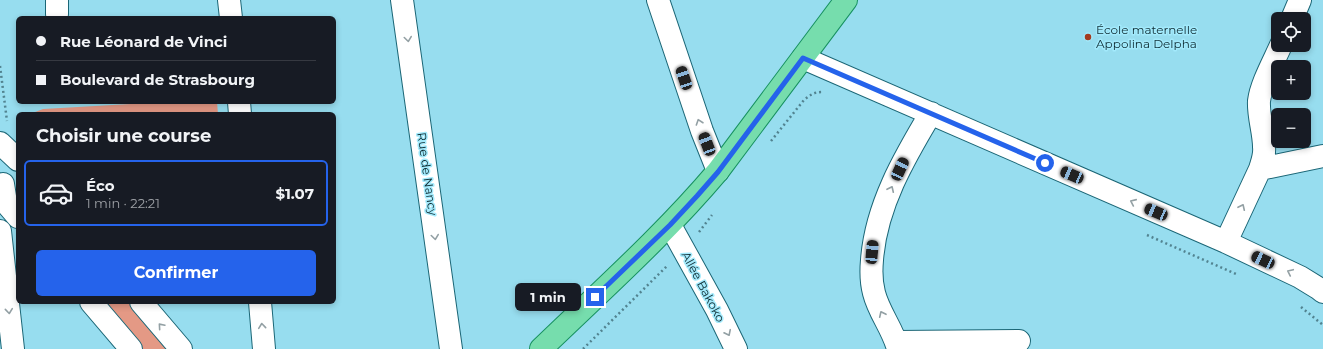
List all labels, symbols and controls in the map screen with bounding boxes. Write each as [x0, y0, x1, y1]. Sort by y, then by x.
map controls [1271, 12, 1311, 148]
button: locate [1271, 12, 1311, 52]
place label: École maternelle Appolina Delpha [1096, 22, 1197, 51]
text: Rue Léonard de Vinci [60, 32, 227, 51]
marker: École maternelle Appolina Delpha [1083, 32, 1093, 42]
one-way arrow [403, 36, 412, 42]
button: + [1271, 60, 1311, 100]
car [674, 65, 694, 91]
text: Boulevard de Strasbourg [60, 70, 255, 89]
button: − [1271, 108, 1311, 148]
one-way arrow [695, 118, 704, 125]
text: Choisir une course [36, 125, 211, 147]
street label: Rue de Nancy [414, 131, 441, 217]
car [697, 131, 717, 157]
route start [1036, 154, 1054, 172]
car [889, 156, 911, 182]
car [1059, 165, 1085, 185]
icon: car [38, 175, 74, 211]
text: Éco [86, 176, 115, 195]
text: $1.07 [276, 184, 314, 203]
one-way arrow [886, 185, 894, 193]
text: 1 min · 22:21 [86, 195, 160, 211]
one-way arrow [1129, 198, 1136, 206]
car [1143, 202, 1169, 222]
one-way arrow [1237, 203, 1245, 211]
one-way arrow [430, 234, 439, 240]
car [865, 240, 879, 264]
street label: Allée Bakoko [679, 249, 728, 325]
car [1250, 249, 1276, 271]
button: Confirmer [36, 250, 316, 296]
one-way arrow [1286, 269, 1294, 277]
callout: 1 min [515, 283, 581, 311]
route end [586, 288, 604, 306]
text: 1 min [530, 289, 566, 305]
one-way arrow [4, 308, 13, 314]
one-way arrow [879, 310, 887, 318]
one-way arrow [258, 322, 267, 329]
one-way arrow [159, 323, 166, 330]
one-way arrow [723, 329, 731, 337]

